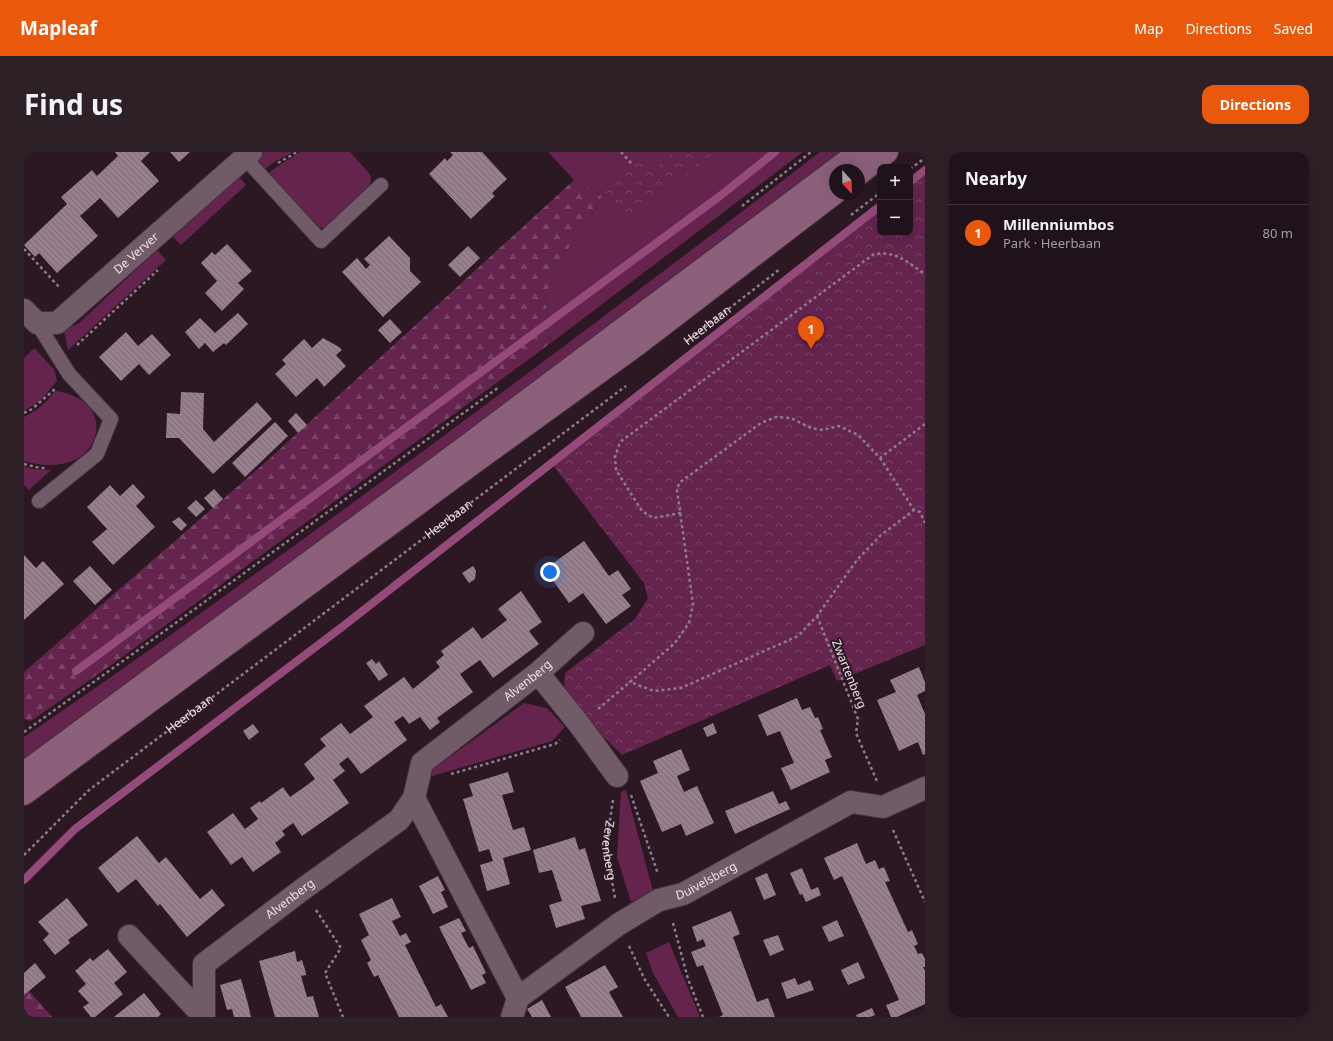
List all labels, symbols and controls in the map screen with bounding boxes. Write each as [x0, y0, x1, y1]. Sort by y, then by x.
text: Mapleaf [20, 15, 97, 41]
text: Map [1134, 19, 1163, 38]
text: Directions [1185, 19, 1252, 38]
text: Saved [1274, 19, 1313, 38]
text: Find us [24, 85, 123, 123]
button: Directions [1202, 85, 1309, 124]
north arrow [829, 164, 865, 200]
map controls [877, 164, 913, 236]
button: + [877, 164, 913, 200]
text: Nearby [965, 167, 1027, 190]
button: − [877, 200, 913, 236]
text: Millenniumbos [1003, 214, 1114, 234]
text: 1 [974, 224, 982, 242]
text: 80 m [1263, 224, 1293, 242]
street label: De Verver [110, 228, 162, 277]
text: Park · Heerbaan [1003, 234, 1101, 252]
street label: Heerbaan [680, 301, 734, 349]
pin: 1 [798, 316, 824, 349]
street label: Heerbaan [421, 495, 476, 543]
your location [540, 562, 560, 582]
street label: Zwartenberg [828, 637, 871, 711]
street label: Alvenberg [500, 656, 555, 705]
street label: Heerbaan [162, 690, 217, 737]
street label: Zevenberg [598, 820, 621, 881]
street label: Duivelsberg [674, 857, 740, 904]
street label: Alvenberg [262, 874, 318, 923]

